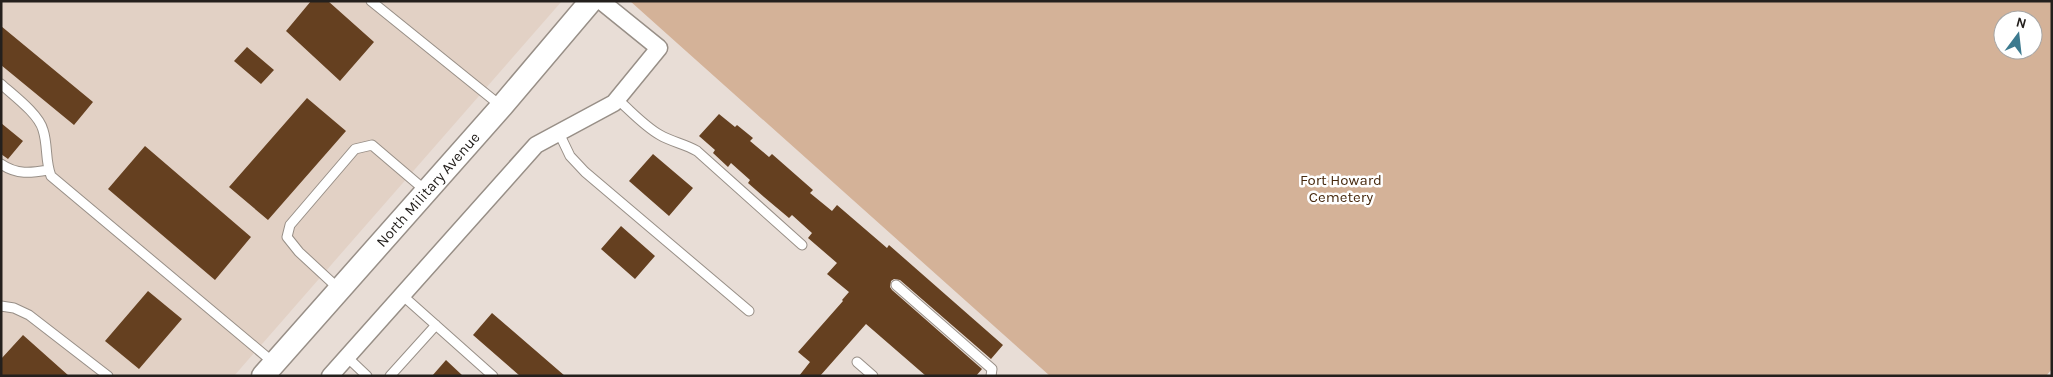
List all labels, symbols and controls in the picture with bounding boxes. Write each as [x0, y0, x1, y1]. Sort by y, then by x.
north arrow [1993, 10, 2043, 60]
text: N [2014, 13, 2028, 32]
street label: North Military Avenue [372, 128, 484, 251]
park label: Fort Howard Cemetery [1300, 171, 1382, 206]

